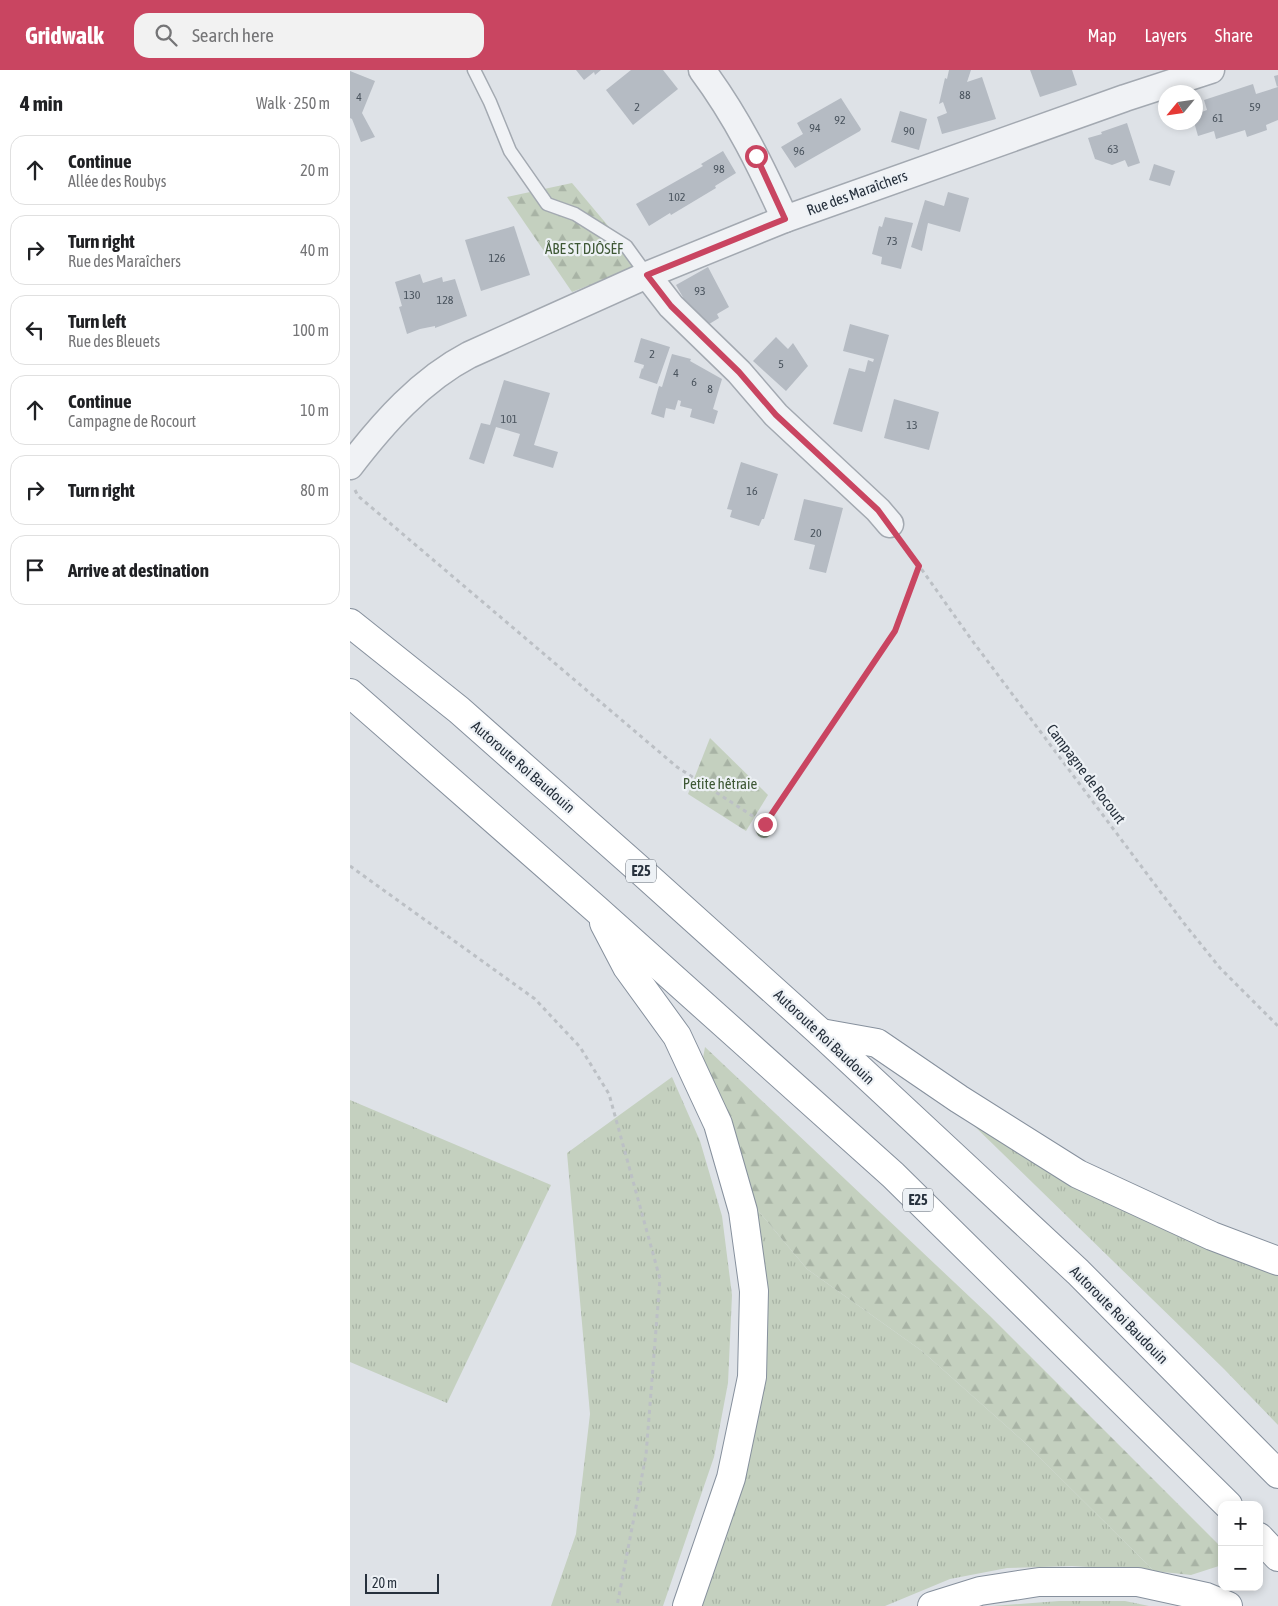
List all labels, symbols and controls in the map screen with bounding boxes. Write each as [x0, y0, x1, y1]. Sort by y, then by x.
search box [134, 13, 484, 58]
icon: search [152, 21, 180, 49]
text: Gridwalk [25, 22, 104, 49]
text: Search here [192, 24, 274, 46]
text: Map [1087, 25, 1116, 46]
text: Layers [1144, 25, 1187, 46]
text: Share [1215, 25, 1253, 46]
north arrow [1158, 85, 1203, 130]
house number: 88 [959, 88, 971, 102]
house number: 4 [356, 90, 362, 104]
text: 4 min [20, 91, 63, 115]
text: Walk · 250 m [256, 94, 330, 112]
house number: 2 [634, 100, 640, 114]
house number: 59 [1249, 100, 1261, 114]
house number: 61 [1212, 111, 1224, 125]
house number: 92 [834, 113, 846, 127]
house number: 94 [809, 121, 821, 135]
house number: 90 [903, 124, 915, 138]
house number: 63 [1107, 142, 1119, 156]
house number: 96 [793, 144, 805, 158]
route start [745, 145, 768, 168]
text: Continue [68, 150, 132, 172]
icon: ahead [21, 156, 49, 184]
text: 20 m [300, 161, 329, 179]
house number: 98 [713, 162, 725, 176]
street label: Rue des Maraîchers [804, 166, 909, 219]
text: Allée des Roubys [68, 172, 166, 190]
house number: 102 [669, 190, 685, 204]
text: Turn right [68, 230, 135, 252]
house number: 73 [886, 234, 898, 248]
icon: right [21, 236, 49, 264]
park label: ÅBE ST DJÔSÈF [545, 240, 623, 257]
text: 40 m [300, 241, 329, 259]
house number: 126 [489, 251, 506, 265]
text: Rue des Maraîchers [68, 252, 181, 270]
house number: 93 [694, 284, 706, 298]
house number: 130 [404, 288, 421, 302]
house number: 128 [437, 293, 454, 307]
text: Turn left [68, 310, 126, 332]
icon: left [21, 316, 49, 344]
text: 100 m [293, 321, 329, 339]
text: Rue des Bleuets [68, 332, 160, 350]
house number: 2 [649, 347, 655, 361]
house number: 5 [778, 357, 784, 371]
house number: 4 [673, 366, 679, 380]
house number: 6 [691, 375, 697, 389]
house number: 8 [707, 382, 713, 396]
text: Continue [68, 390, 132, 412]
icon: ahead [21, 396, 49, 424]
text: 10 m [300, 401, 329, 419]
text: Campagne de Rocourt [68, 412, 196, 430]
house number: 101 [501, 412, 518, 426]
house number: 13 [906, 418, 918, 432]
icon: right [21, 476, 49, 504]
text: Turn right [68, 479, 135, 501]
text: 80 m [300, 481, 329, 499]
house number: 16 [746, 484, 758, 498]
house number: 20 [810, 526, 822, 540]
icon: arrive [21, 556, 49, 584]
text: Arrive at destination [68, 559, 209, 581]
street label: Autoroute Roi Baudouin [468, 717, 578, 816]
street label: Campagne de Rocourt [1043, 721, 1129, 827]
park label: Petite hêtraie [683, 775, 757, 792]
route end [754, 813, 777, 836]
road number: E25 [626, 859, 656, 882]
street label: Autoroute Roi Baudouin [771, 986, 878, 1088]
road number: E25 [903, 1188, 933, 1212]
street label: Autoroute Roi Baudouin [1067, 1262, 1172, 1367]
map controls [1218, 1501, 1263, 1591]
button: + [1218, 1501, 1263, 1546]
button: − [1218, 1546, 1263, 1591]
scale bar [365, 1571, 439, 1594]
text: 20 m [372, 1575, 397, 1591]

